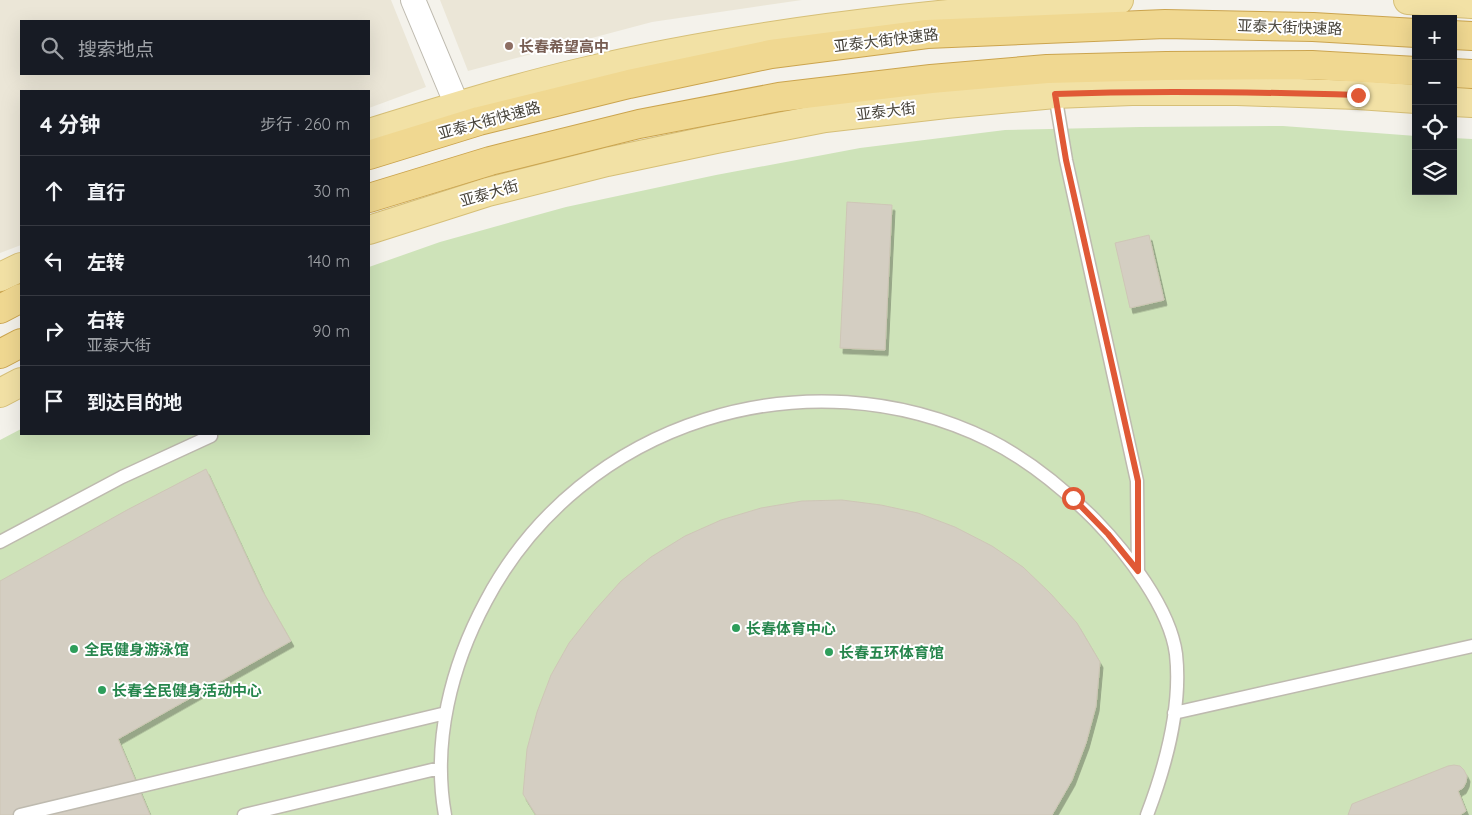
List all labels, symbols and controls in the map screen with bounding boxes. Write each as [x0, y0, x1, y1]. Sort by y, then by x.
map controls [1412, 15, 1457, 195]
button: + [1412, 15, 1457, 60]
street label: 亚泰大街快速路 [1237, 16, 1343, 38]
search box [20, 20, 370, 75]
street label: 亚泰大街快速路 [833, 24, 939, 56]
icon: search [38, 34, 66, 62]
text: 搜索地点 [78, 37, 154, 61]
place label: 长春希望高中 [519, 37, 609, 56]
marker: 长春希望高中 [503, 40, 515, 52]
button: − [1412, 60, 1457, 105]
route end [1347, 84, 1370, 107]
street label: 亚泰大街快速路 [436, 97, 542, 143]
street label: 亚泰大街 [855, 98, 917, 124]
button: locate [1412, 105, 1457, 150]
text: 4 分钟 [40, 111, 100, 137]
text: 步行 · 260 m [260, 114, 350, 134]
button: layers [1412, 150, 1457, 195]
street label: 亚泰大街 [458, 176, 520, 210]
icon: ahead [40, 177, 68, 205]
text: 直行 [87, 180, 125, 204]
text: 30 m [313, 181, 350, 201]
icon: left [40, 247, 68, 275]
text: 左转 [87, 250, 125, 274]
text: 140 m [307, 251, 350, 271]
text: 右转 [87, 308, 125, 332]
icon: right [40, 317, 68, 345]
text: 90 m [313, 321, 350, 341]
text: 亚泰大街 [87, 335, 151, 355]
icon: arrive [40, 387, 68, 415]
text: 到达目的地 [87, 390, 182, 414]
route start [1062, 487, 1085, 510]
place label: 长春体育中心 [746, 619, 836, 638]
marker: 长春体育中心 [730, 622, 742, 634]
place label: 全民健身游泳馆 [84, 640, 189, 659]
marker: 全民健身游泳馆 [68, 643, 80, 655]
place label: 长春五环体育馆 [839, 643, 944, 662]
marker: 长春五环体育馆 [823, 646, 835, 658]
place label: 长春全民健身活动中心 [112, 681, 262, 700]
marker: 长春全民健身活动中心 [96, 684, 108, 696]

